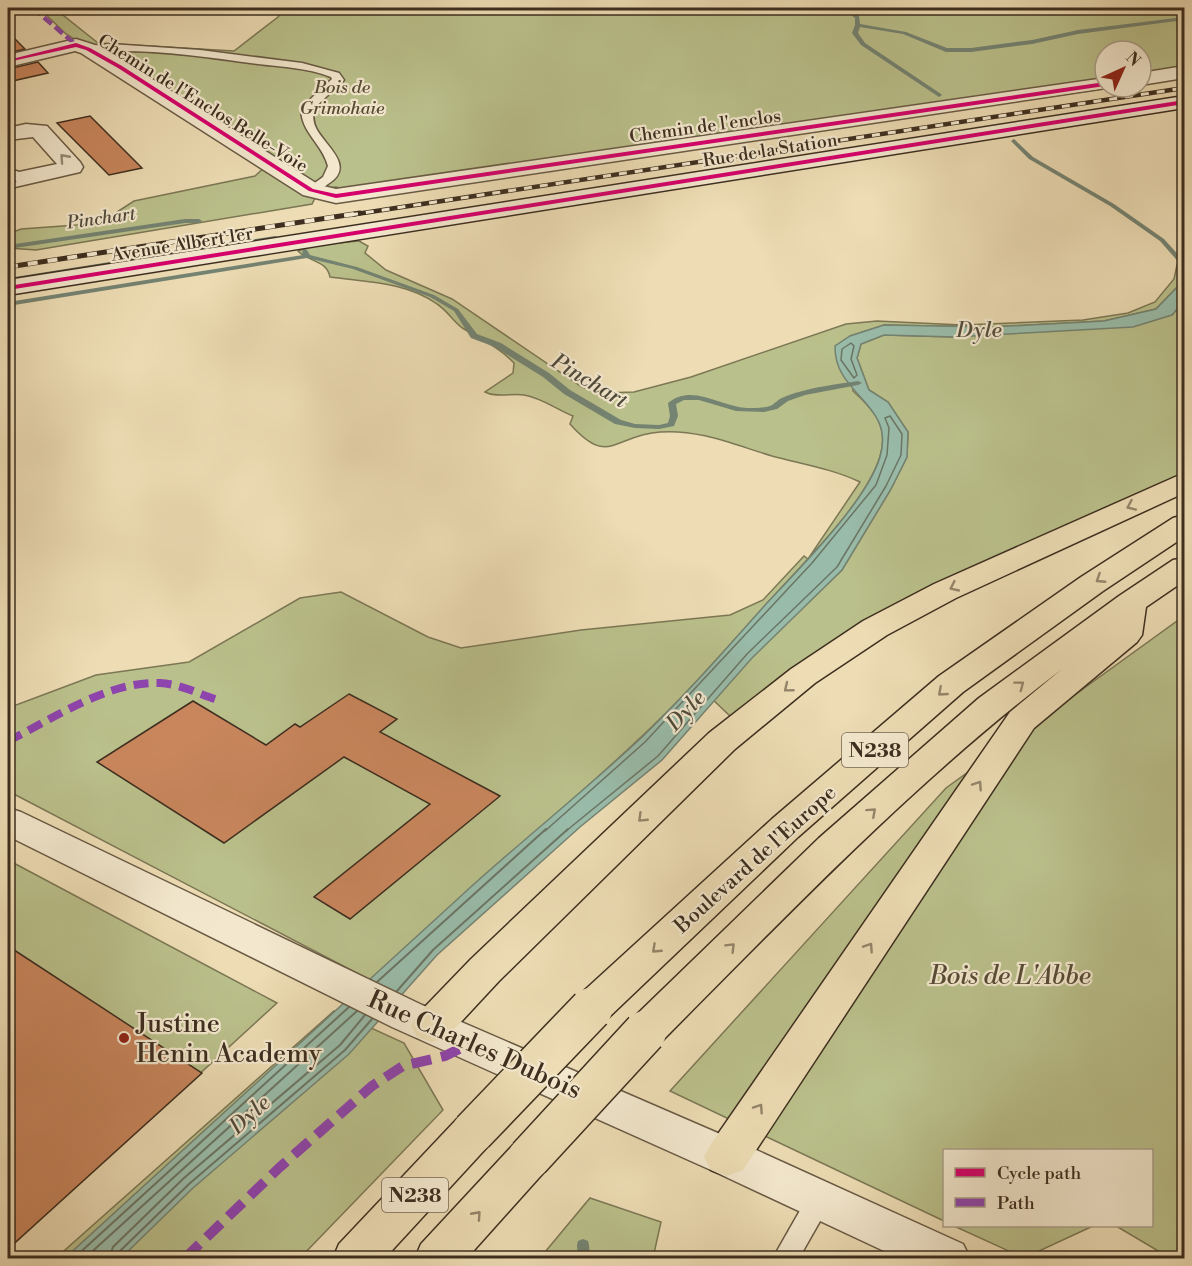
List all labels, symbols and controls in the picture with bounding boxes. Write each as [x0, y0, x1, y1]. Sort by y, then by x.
street label: Chemin de l'Enclos Belle-Voie [93, 29, 312, 178]
north arrow [1093, 39, 1153, 99]
text: N [1121, 48, 1145, 71]
park label: Bois de Grimohaie [300, 76, 385, 120]
street label: Chemin de l'enclos [628, 104, 782, 149]
street label: Rue de la Station [701, 128, 839, 172]
one-way arrow [60, 154, 71, 165]
water label: Pinchart [64, 202, 138, 235]
street label: Avenue Albert 1er [109, 222, 255, 267]
water label: Dyle [955, 317, 1002, 344]
water label: Pinchart [545, 347, 633, 415]
one-way arrow [1127, 499, 1138, 511]
one-way arrow [1096, 572, 1107, 583]
one-way arrow [949, 580, 960, 592]
one-way arrow [783, 681, 794, 692]
one-way arrow [1014, 681, 1025, 692]
water label: Dyle [660, 685, 712, 738]
one-way arrow [938, 685, 949, 696]
road number: N238 [842, 733, 908, 767]
street label: Boulevard de l'Europe [669, 780, 842, 940]
one-way arrow [971, 781, 982, 792]
one-way arrow [865, 808, 876, 819]
one-way arrow [639, 810, 650, 821]
one-way arrow [652, 942, 663, 953]
one-way arrow [861, 942, 872, 953]
one-way arrow [724, 943, 735, 954]
park label: Bois de L'Abbe [928, 960, 1091, 992]
street label: Rue Charles Dubois [363, 983, 586, 1106]
place label: Justine Henin Academy [135, 1008, 322, 1070]
marker: Justine Henin Academy [117, 1031, 131, 1045]
water label: Dyle [223, 1090, 276, 1141]
one-way arrow [752, 1104, 763, 1115]
legend [943, 1149, 1153, 1227]
text: Cycle path [997, 1162, 1081, 1185]
road number: N238 [382, 1178, 448, 1212]
text: Path [997, 1192, 1035, 1215]
one-way arrow [470, 1211, 481, 1222]

